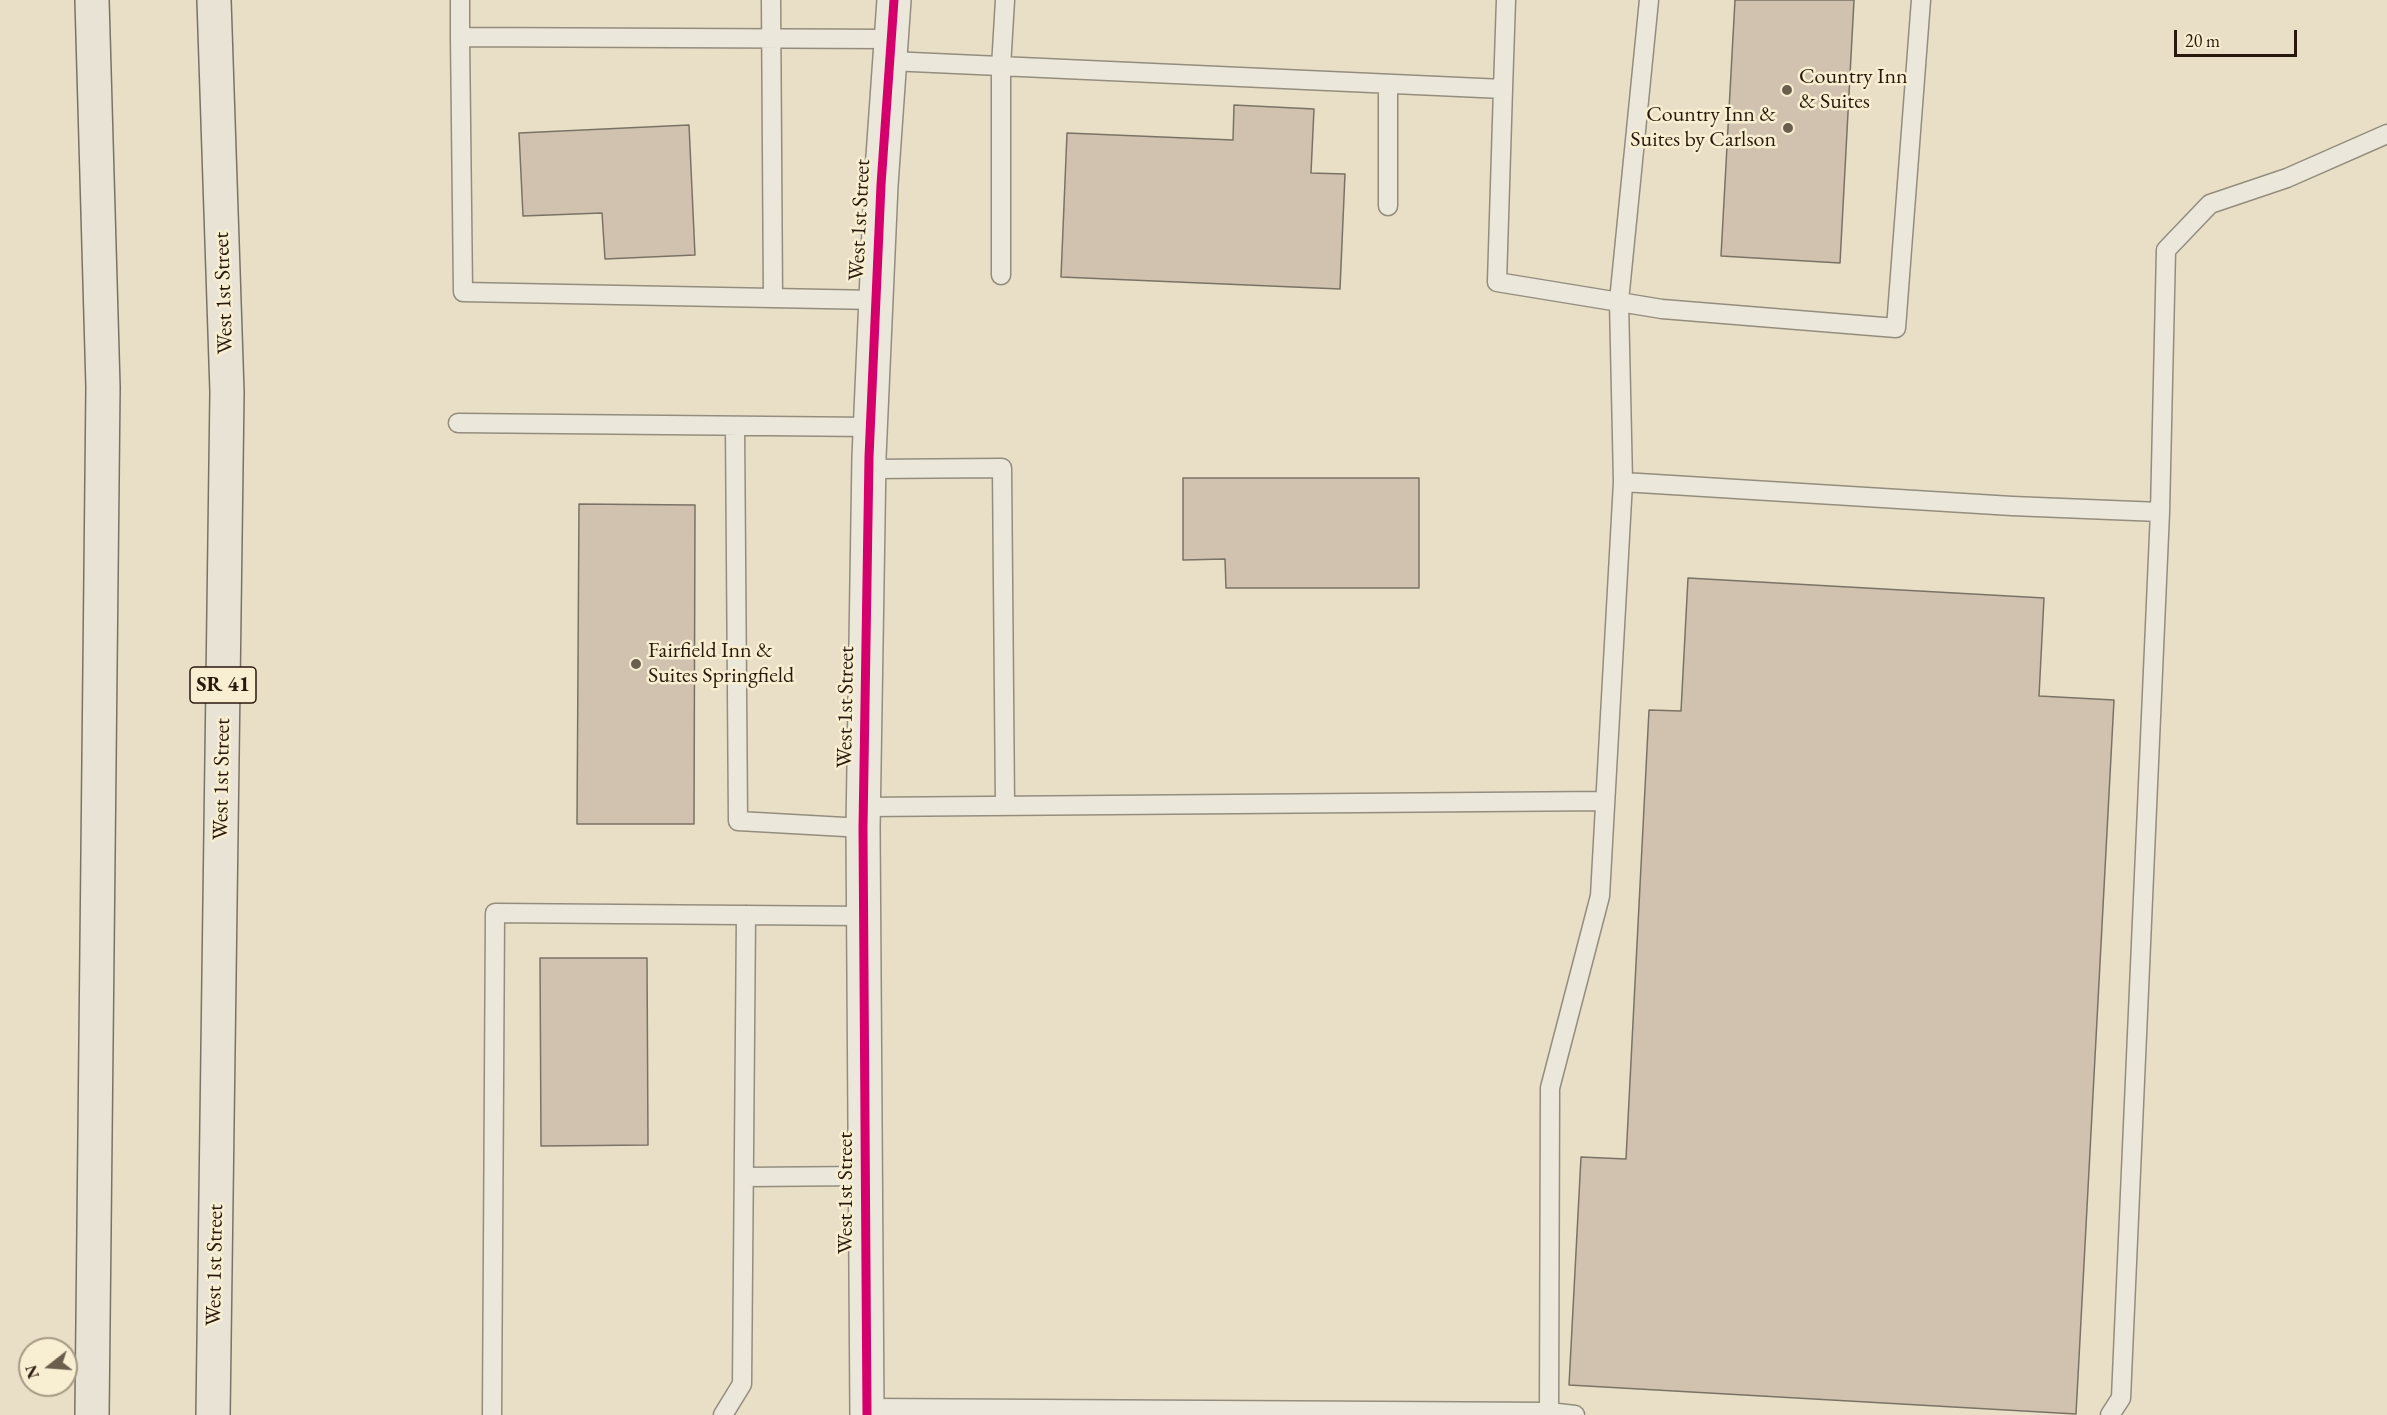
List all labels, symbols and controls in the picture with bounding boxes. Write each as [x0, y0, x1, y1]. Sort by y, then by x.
scale bar [2177, 18, 2300, 56]
text: 20 m [2185, 29, 2220, 52]
place label: Country Inn & Suites [1799, 64, 1908, 116]
marker: Country Inn & Suites [1780, 83, 1794, 97]
place label: Country Inn & Suites by Carlson [1630, 102, 1776, 154]
marker: Country Inn & Suites by Carlson [1781, 121, 1795, 135]
street label: West 1st Street [844, 158, 876, 282]
street label: West 1st Street [209, 231, 239, 355]
place label: Fairfield Inn & Suites Springfield [648, 638, 794, 690]
street label: West 1st Street [832, 646, 860, 768]
marker: Fairfield Inn & Suites Springfield [629, 657, 643, 671]
road number: SR 41 [190, 667, 256, 703]
street label: West 1st Street [208, 718, 236, 840]
street label: West 1st Street [833, 1132, 859, 1254]
street label: West 1st Street [201, 1204, 229, 1326]
north arrow [18, 1337, 78, 1397]
text: N [20, 1363, 44, 1381]

